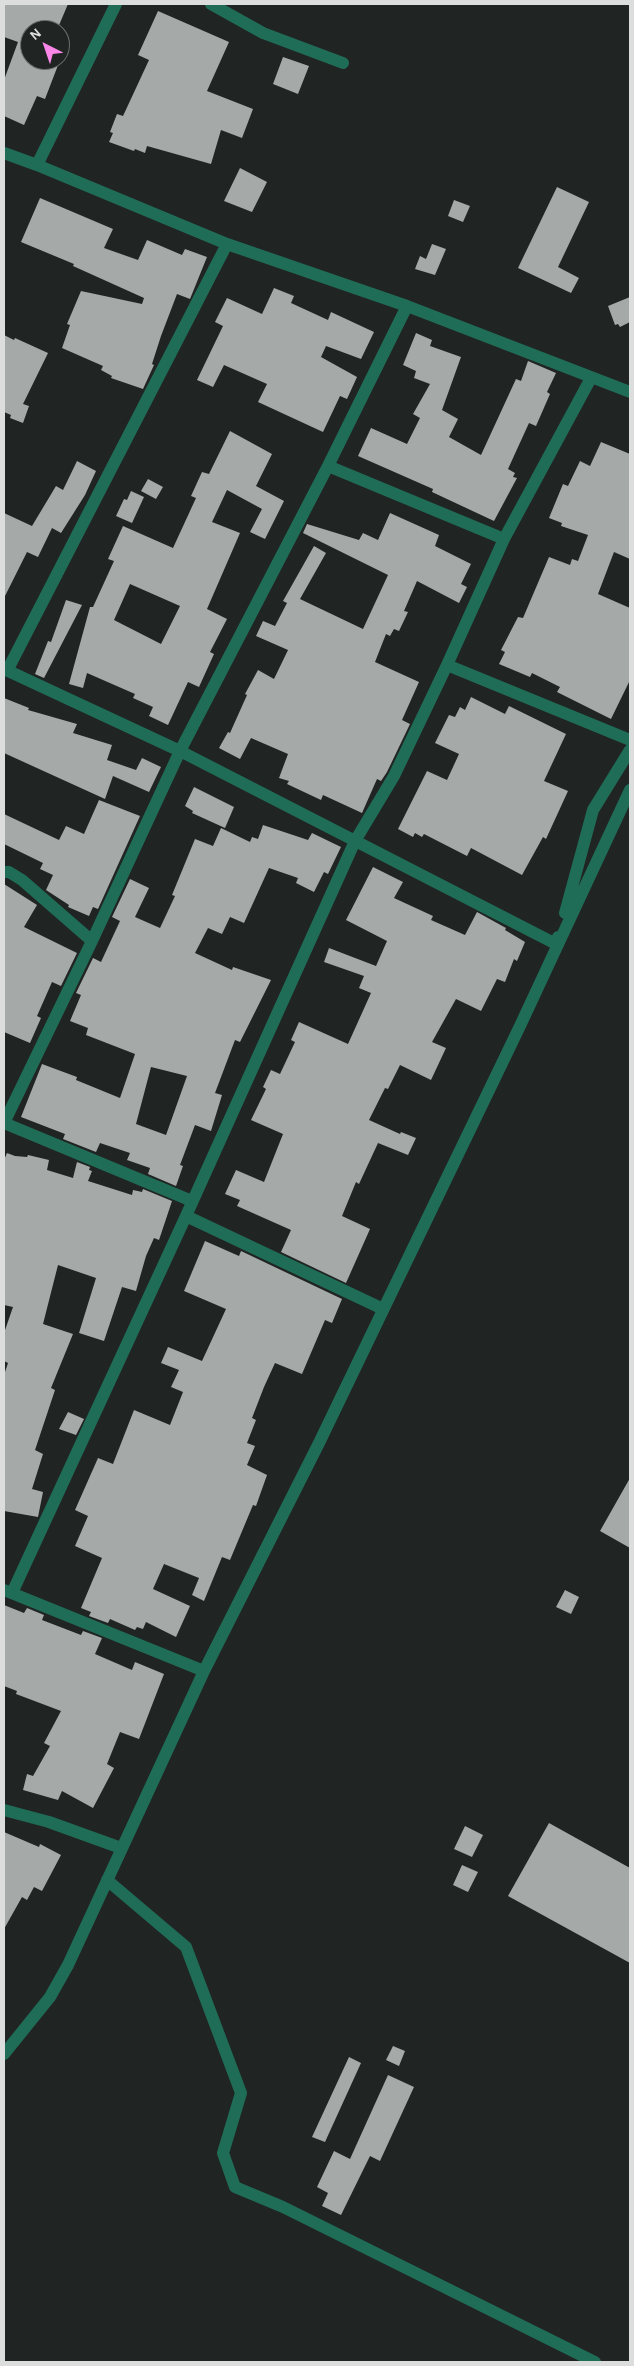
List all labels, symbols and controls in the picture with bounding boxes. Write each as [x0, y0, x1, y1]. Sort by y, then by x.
north arrow [20, 20, 70, 70]
text: N [28, 26, 44, 43]

